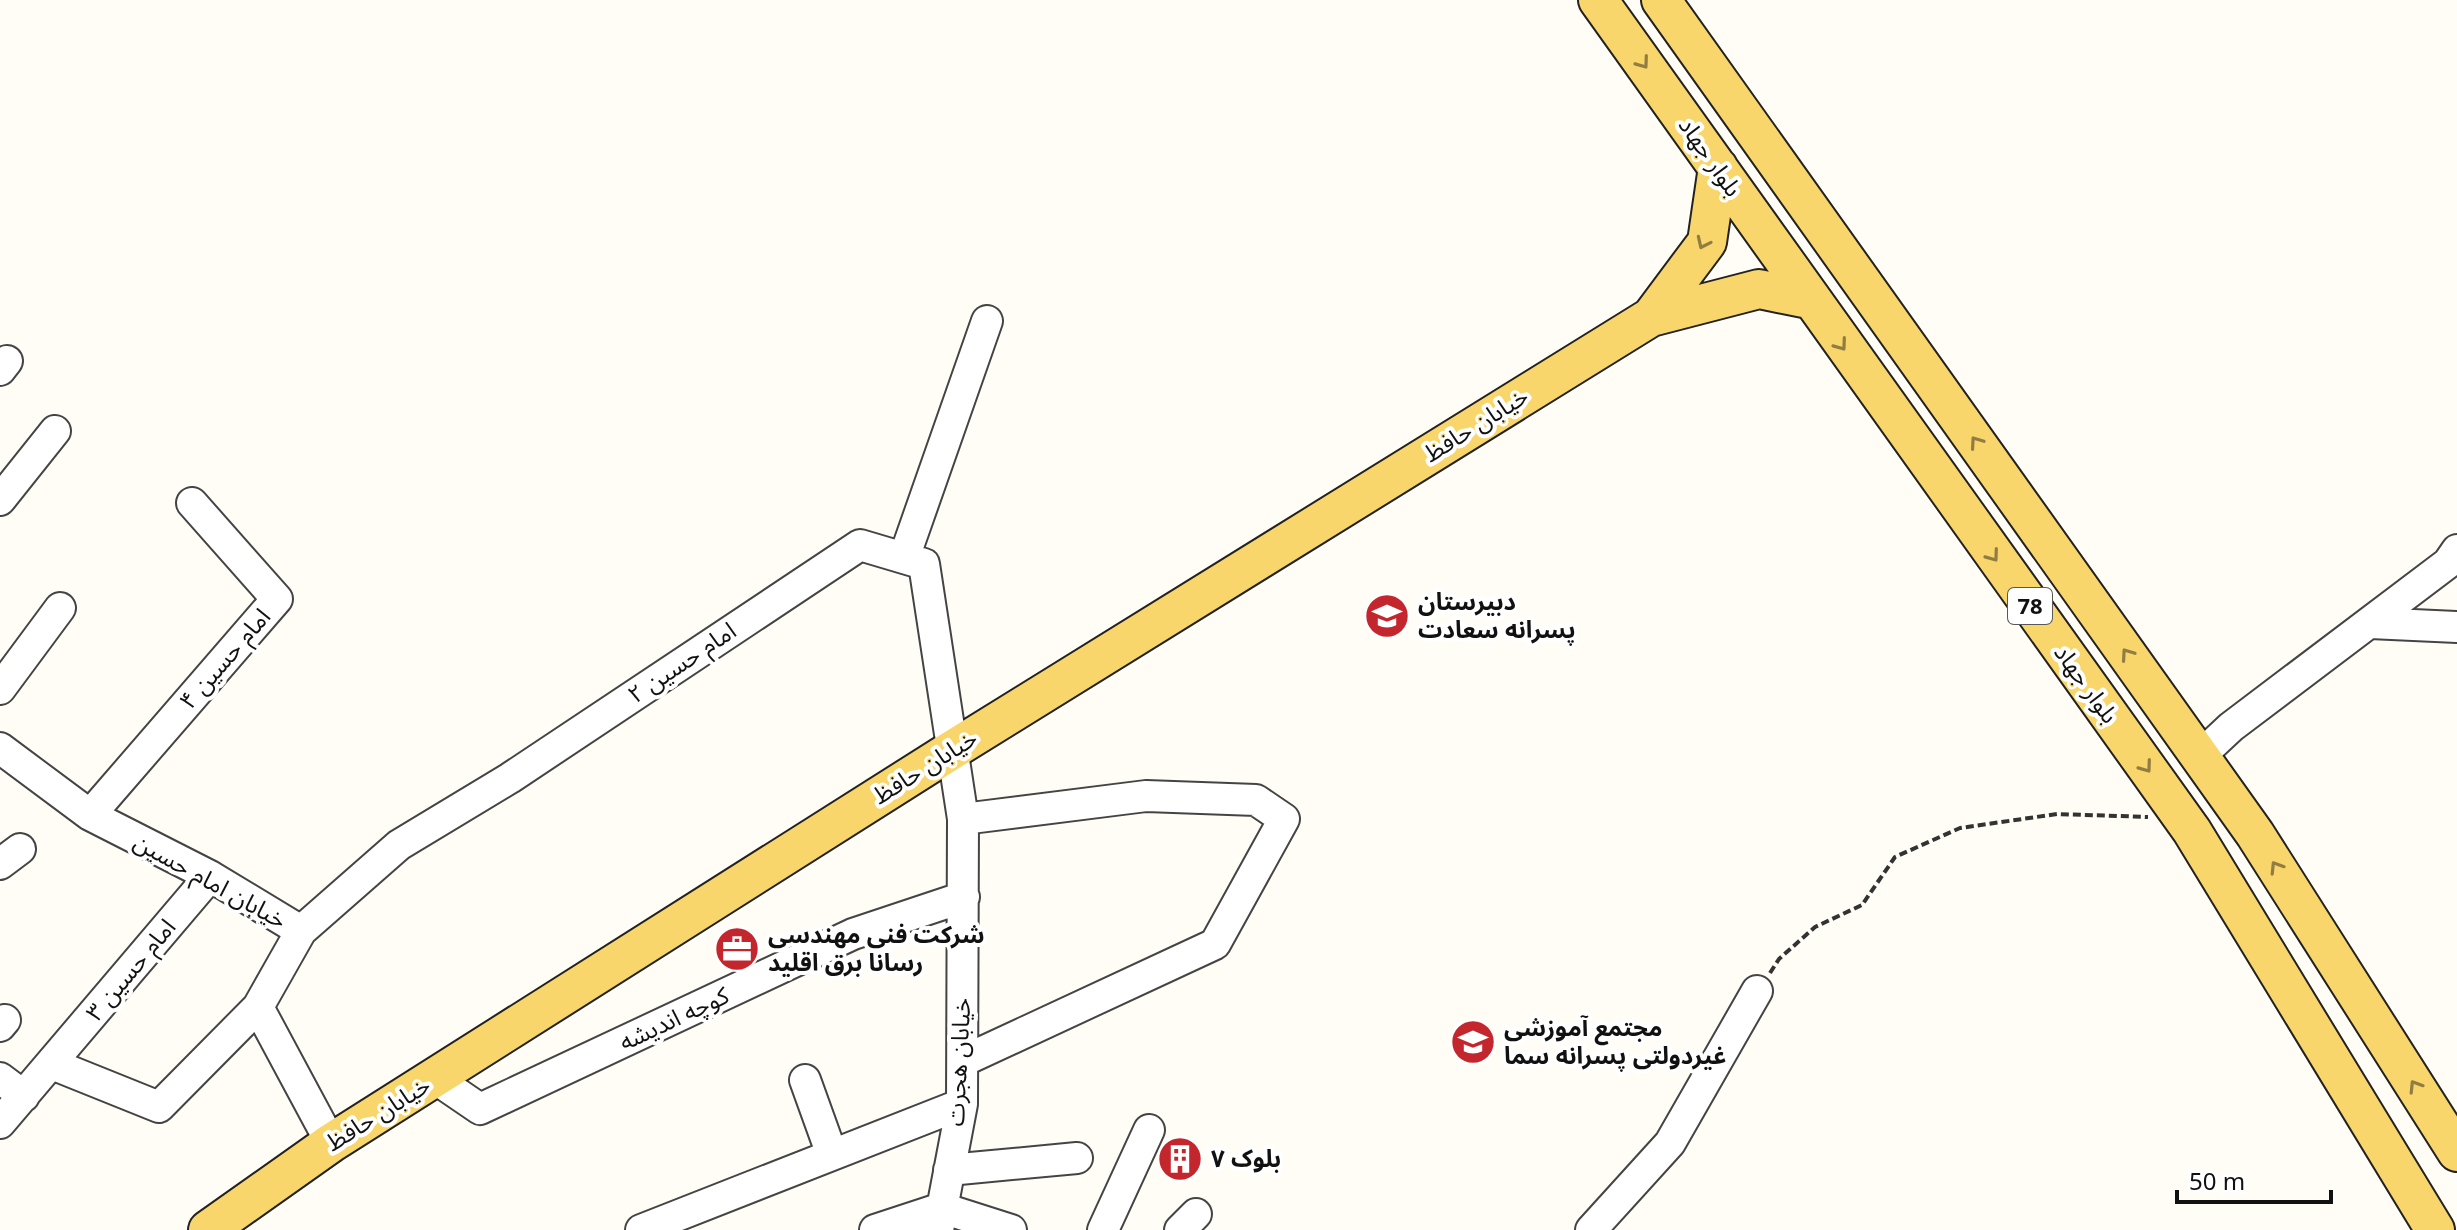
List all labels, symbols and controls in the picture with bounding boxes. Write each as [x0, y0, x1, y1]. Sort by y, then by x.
one-way arrow [1634, 55, 1648, 69]
street label: بلوار جهاد [1663, 106, 1756, 209]
one-way arrow [1697, 235, 1713, 249]
one-way arrow [1832, 336, 1846, 350]
street label: خیابان حافظ [1413, 373, 1540, 478]
one-way arrow [1971, 436, 1986, 451]
one-way arrow [1984, 547, 1998, 561]
place label: دبیرستان پسرانه سعادت [1418, 577, 1576, 656]
road number: 78 [2008, 588, 2052, 624]
school or university icon: دبیرستان پسرانه سعادت [1363, 592, 1411, 640]
street label: امام حسین ۴ [165, 596, 285, 723]
street label: امام حسین ۲ [617, 608, 748, 719]
street label: بلوار جهاد [2038, 633, 2133, 736]
one-way arrow [2122, 648, 2137, 662]
street label: خیابان حافظ [862, 715, 989, 820]
one-way arrow [2136, 758, 2150, 772]
street label: خیابان امام حسین [123, 818, 297, 945]
one-way arrow [2271, 861, 2286, 875]
street label: امام حسین ۳ [72, 906, 191, 1034]
place label: شرکت فنی مهندسی رسانا برق اقلید [768, 910, 985, 989]
office icon: شرکت فنی مهندسی رسانا برق اقلید [713, 925, 761, 973]
street label: کوچه اندیشه [610, 971, 739, 1067]
street label: خیابان هجرت [931, 996, 988, 1128]
place label: مجتمع آموزشی غیردولتی پسرانه سما [1504, 1003, 1726, 1082]
school or university icon: مجتمع آموزشی غیردولتی پسرانه سما [1449, 1018, 1497, 1066]
street label: خیابان حافظ [315, 1062, 442, 1167]
one-way arrow [2410, 1080, 2425, 1095]
place label: بلوک ۷ [1211, 1134, 1281, 1185]
building icon: بلوک ۷ [1156, 1135, 1204, 1183]
scale bar [2177, 1154, 2331, 1204]
text: 50 m [2189, 1157, 2245, 1208]

